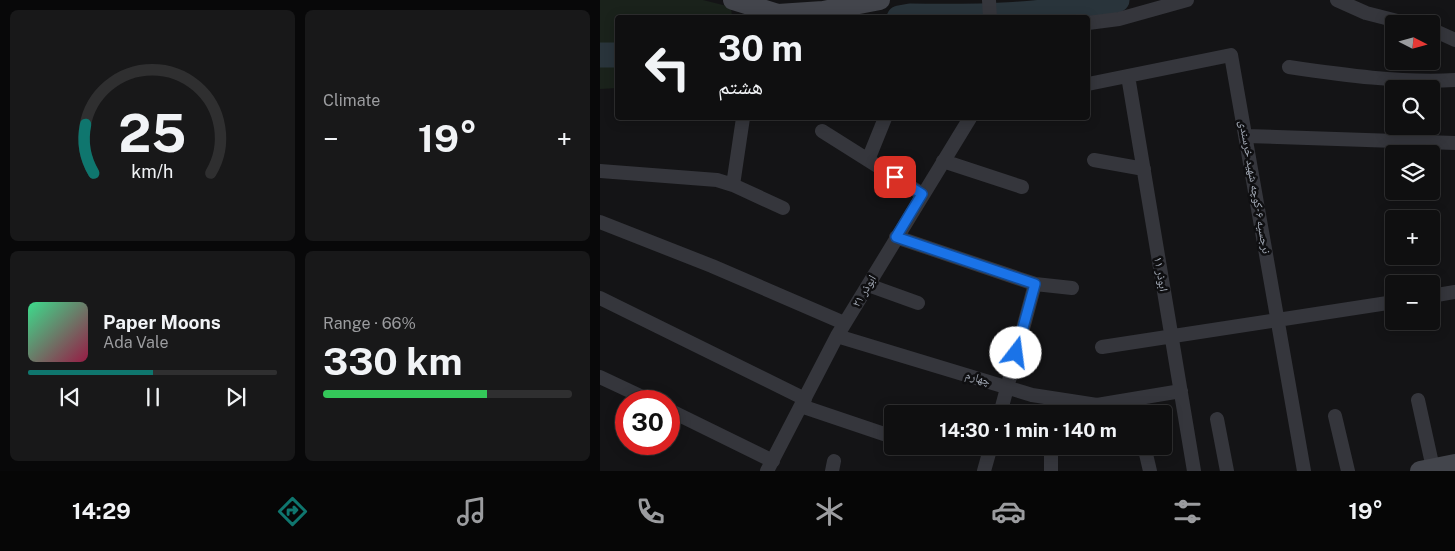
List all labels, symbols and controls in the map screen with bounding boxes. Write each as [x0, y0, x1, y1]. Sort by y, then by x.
north arrow [1385, 15, 1440, 70]
map controls [1385, 15, 1440, 330]
text: 30 m [718, 28, 803, 69]
icon: left [635, 35, 700, 100]
text: هشتم [718, 73, 763, 99]
button: search [1385, 80, 1440, 135]
text: Climate [323, 91, 380, 110]
text: 25 [118, 103, 187, 164]
text: 19° [418, 116, 477, 161]
street label: نرجسیه ۶-کوچه شهید خرسندی [1236, 119, 1274, 255]
text: − [323, 122, 339, 155]
text: + [556, 122, 572, 155]
button: layers [1385, 145, 1440, 200]
pin [874, 156, 916, 198]
text: km/h [131, 161, 174, 182]
icon: arrive [881, 163, 909, 191]
button: + [1385, 210, 1440, 265]
street label: ابوذر ۱۱ [1151, 256, 1171, 293]
street label: ۲۱ ابوذر [849, 272, 879, 310]
button: − [1385, 275, 1440, 330]
text: Paper Moons [103, 311, 221, 333]
text: Range · 66% [323, 314, 416, 333]
position arrow [989, 326, 1041, 378]
text: Ada Vale [103, 333, 168, 352]
text: 330 km [323, 339, 462, 384]
street label: چهارم [963, 368, 993, 390]
icon: previous [56, 383, 84, 411]
icon: pause [139, 383, 167, 411]
icon: next [222, 383, 250, 411]
speed limit sign: 30 [615, 390, 680, 455]
text: 14:30 · 1 min · 140 m [939, 419, 1117, 441]
icon: directions [275, 494, 310, 529]
icon: music [454, 494, 489, 529]
icon: phone [633, 494, 668, 529]
icon: climate [812, 494, 847, 529]
icon: car [991, 494, 1026, 529]
icon: filters [1170, 494, 1205, 529]
text: 14:29 [72, 498, 131, 524]
text: 19° [1349, 498, 1383, 524]

